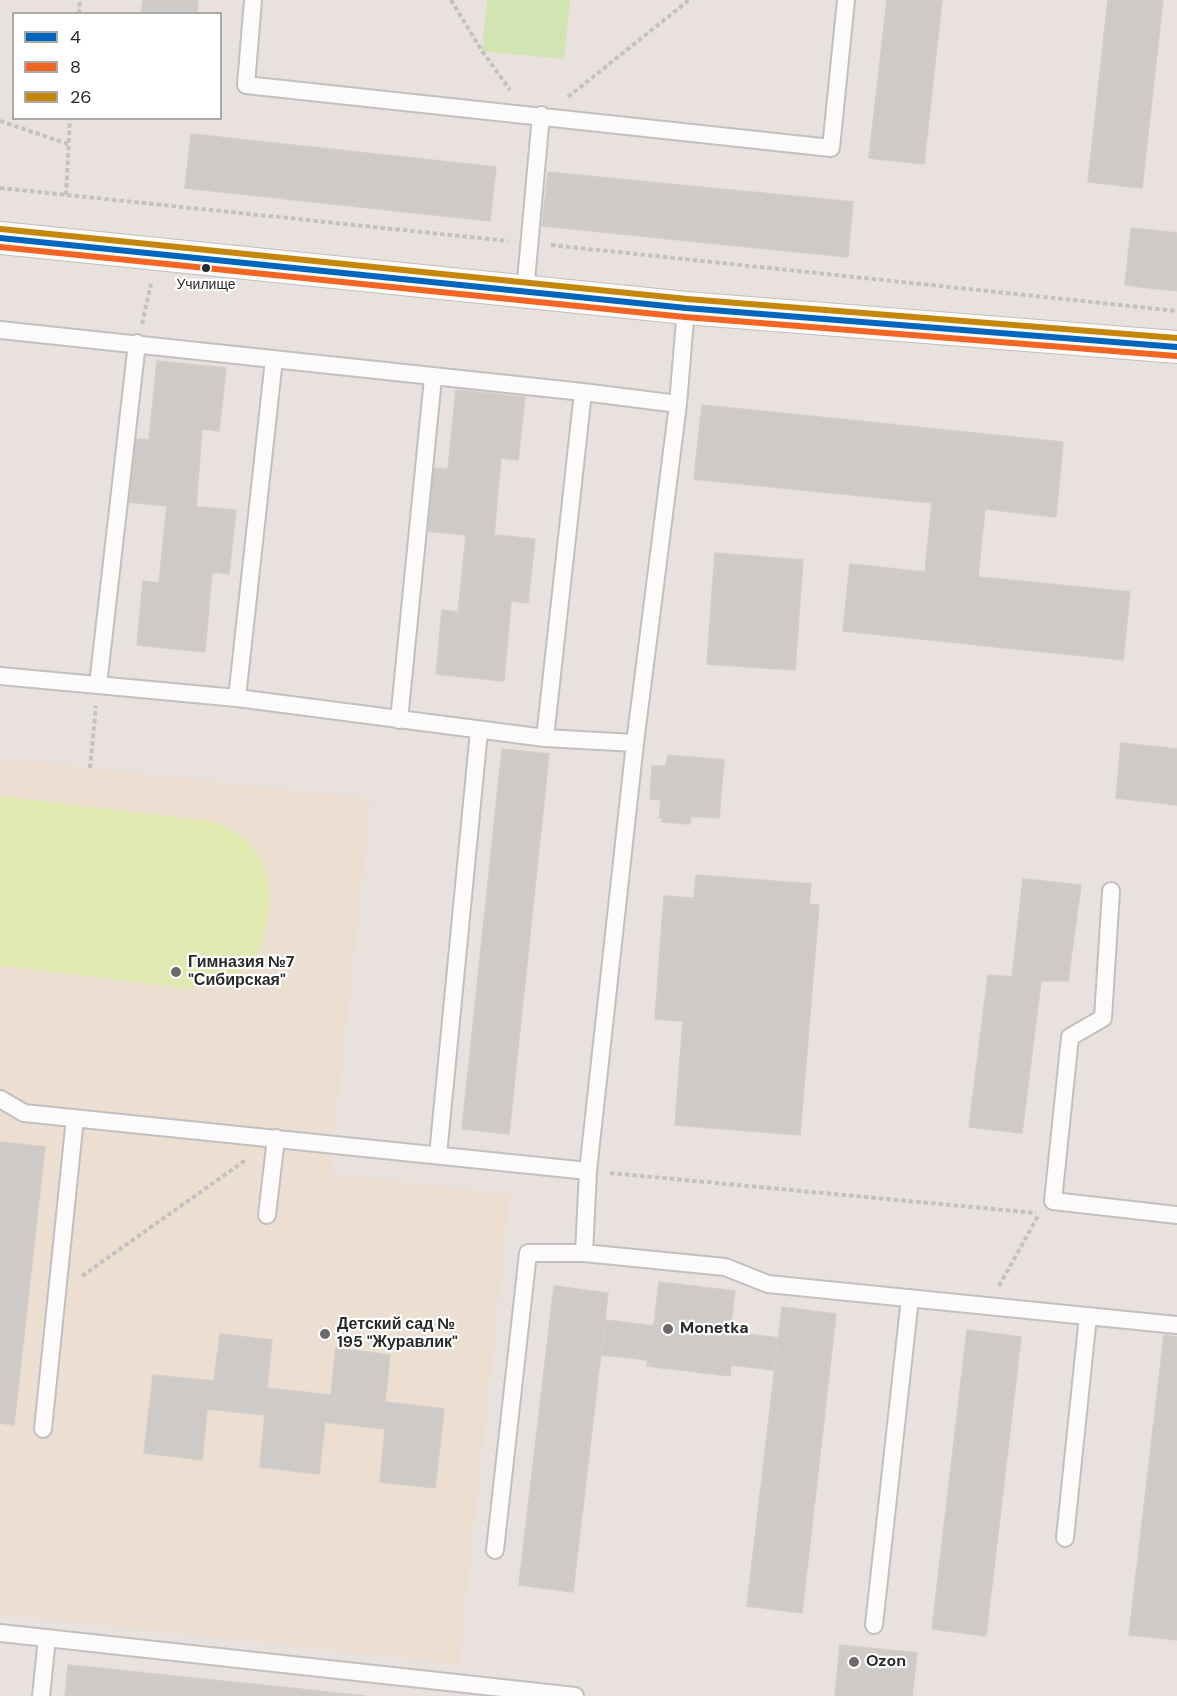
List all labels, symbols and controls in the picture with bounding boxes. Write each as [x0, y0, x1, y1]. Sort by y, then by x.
legend [12, 12, 222, 120]
text: 4 [70, 25, 81, 49]
text: 8 [70, 55, 81, 79]
text: 26 [70, 85, 92, 109]
marker: Училище [200, 262, 212, 274]
place label: Училище [176, 277, 236, 293]
place label: Гимназия №7 "Сибирская" [188, 953, 294, 991]
marker: Гимназия №7 "Сибирская" [169, 965, 183, 979]
place label: Детский сад № 195 "Журавлик" [337, 1315, 458, 1353]
place label: Monetka [680, 1319, 749, 1339]
marker: Monetka [661, 1322, 675, 1336]
marker: Детский сад № 195 "Журавлик" [318, 1327, 332, 1341]
place label: Ozon [866, 1652, 906, 1672]
marker: Ozon [847, 1655, 861, 1669]

